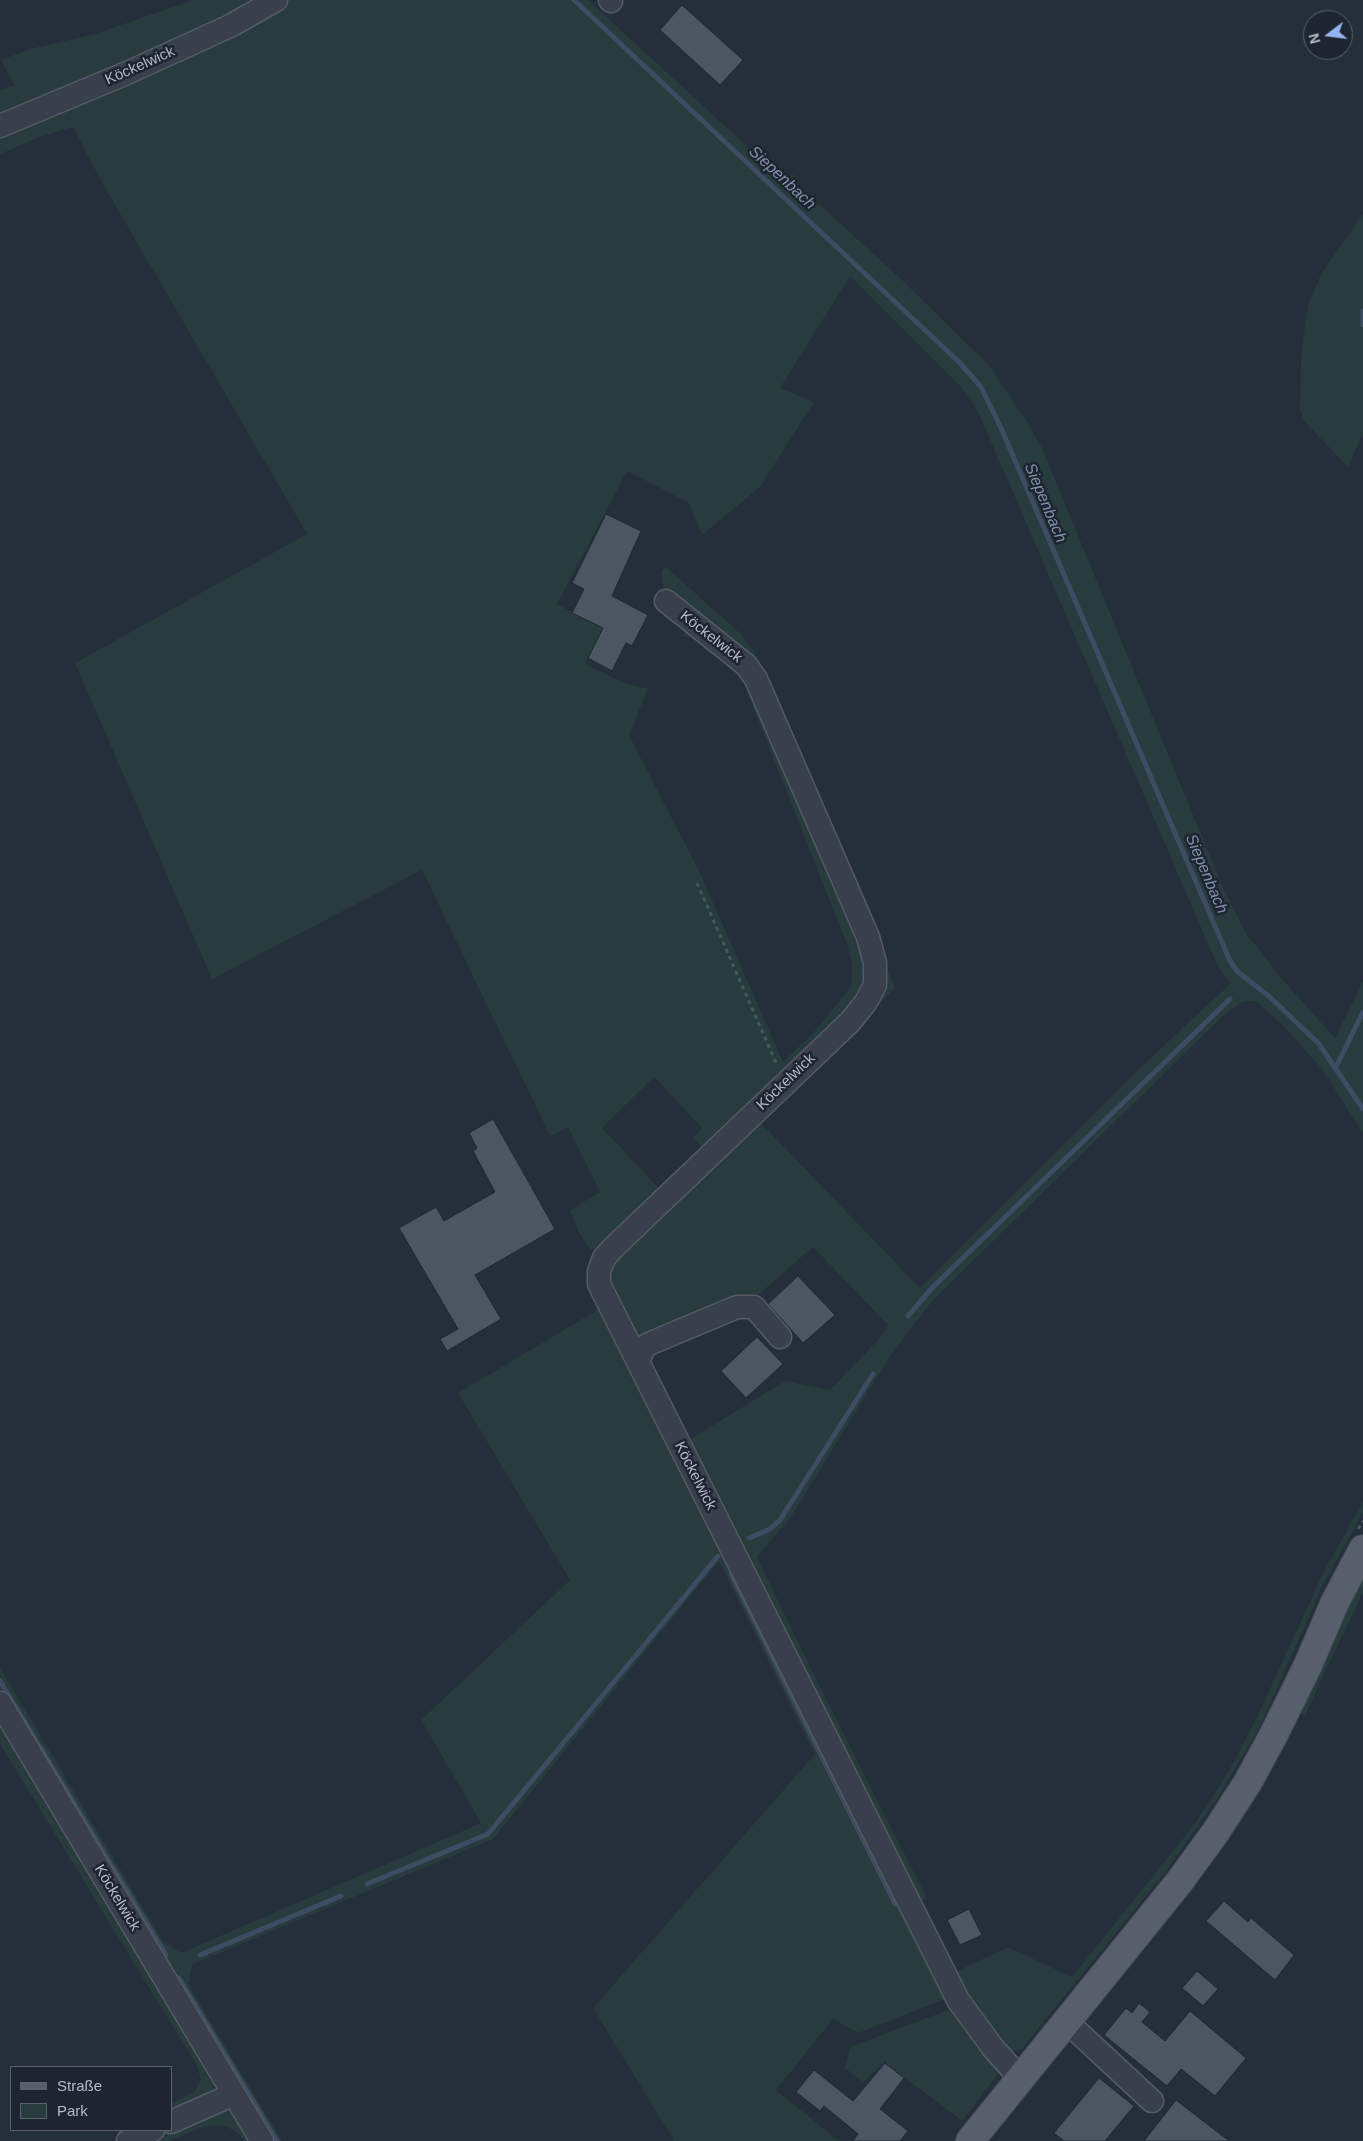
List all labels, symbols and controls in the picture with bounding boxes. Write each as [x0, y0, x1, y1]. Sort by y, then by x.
north arrow [1303, 10, 1353, 60]
text: N [1305, 32, 1324, 46]
street label: Köckelwick [102, 43, 178, 89]
water label: Siepenbach [745, 142, 819, 214]
water label: Siepenbach [1020, 460, 1070, 546]
street label: Köckelwick [676, 607, 746, 667]
water label: Siepenbach [1181, 831, 1231, 917]
street label: Köckelwick [753, 1050, 819, 1114]
street label: Köckelwick [670, 1439, 720, 1513]
street label: Köckelwick [90, 1862, 144, 1934]
legend [10, 2066, 172, 2131]
text: Straße [57, 2077, 102, 2094]
text: Park [57, 2102, 88, 2119]

